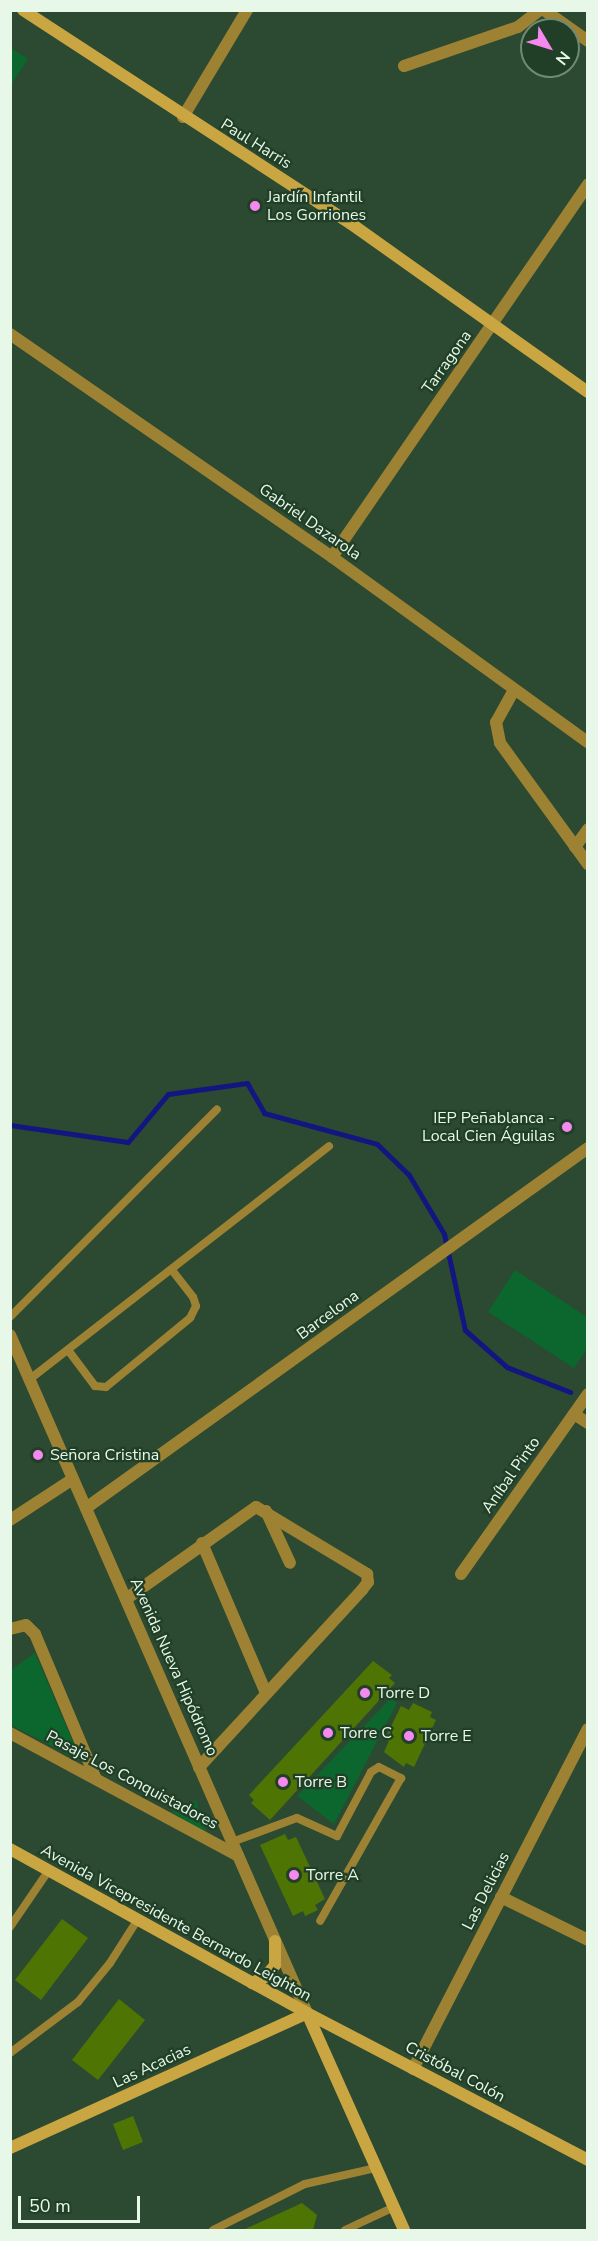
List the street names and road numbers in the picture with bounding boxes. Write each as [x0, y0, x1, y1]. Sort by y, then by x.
street label: Paul Harris [217, 115, 295, 173]
street label: Tarragona [418, 327, 476, 397]
street label: Gabriel Dazarola [255, 480, 365, 564]
street label: Barcelona [293, 1286, 363, 1344]
street label: Aníbal Pinto [478, 1433, 544, 1517]
street label: Avenida Nueva Hipódromo [126, 1575, 222, 1759]
street label: Pasaje Los Conquistadores [43, 1726, 221, 1834]
street label: Avenida Vicepresidente Bernardo Leighton [37, 1840, 315, 2006]
street label: Las Delicias [458, 1849, 514, 1933]
street label: Cristóbal Colón [402, 2038, 508, 2106]
street label: Las Acacias [110, 2040, 194, 2092]

